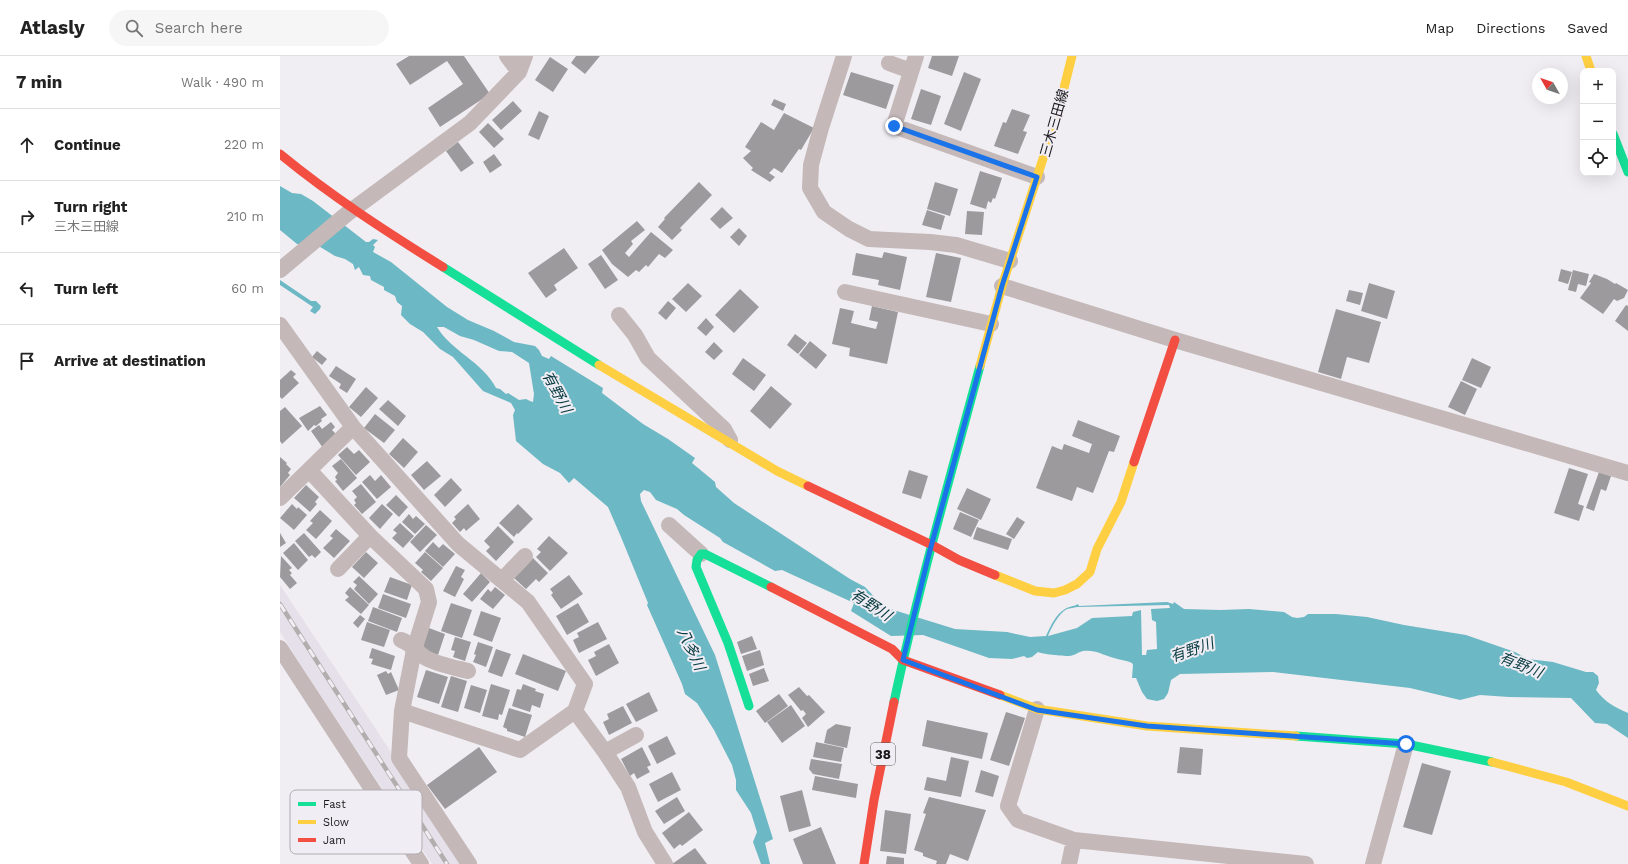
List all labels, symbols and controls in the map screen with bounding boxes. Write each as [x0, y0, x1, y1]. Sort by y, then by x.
search box [109, 10, 389, 46]
text: Atlasly [20, 16, 85, 39]
icon: search [123, 17, 145, 39]
text: Search here [155, 19, 243, 37]
text: Map [1426, 20, 1454, 36]
text: Directions [1476, 20, 1545, 36]
text: Saved [1567, 20, 1608, 36]
north arrow [1532, 68, 1568, 104]
map controls [1580, 68, 1616, 176]
button: + [1580, 68, 1616, 104]
text: 7 min [16, 72, 62, 92]
text: Walk · 490 m [181, 75, 264, 90]
street label: 三木三田線 [1037, 87, 1071, 159]
button: − [1580, 104, 1616, 140]
route end [885, 117, 903, 135]
icon: ahead [16, 134, 38, 156]
text: Continue [54, 136, 121, 154]
text: 220 m [224, 137, 264, 152]
button: locate [1580, 140, 1616, 176]
text: Turn right [54, 198, 127, 216]
icon: right [16, 206, 38, 228]
text: 210 m [226, 209, 264, 224]
text: 三木三田線 [54, 219, 119, 234]
icon: left [16, 278, 38, 300]
text: Turn left [54, 280, 118, 298]
text: 60 m [231, 281, 264, 296]
icon: arrive [16, 350, 38, 372]
text: Arrive at destination [54, 352, 206, 370]
water label: 有野川 [538, 368, 576, 418]
water label: 有野川 [847, 585, 896, 626]
water label: 八多川 [673, 625, 710, 675]
water label: 有野川 [1168, 634, 1218, 666]
water label: 有野川 [1497, 648, 1547, 683]
route start [1397, 735, 1415, 753]
road number: 38 [871, 743, 895, 765]
legend [290, 790, 422, 854]
text: Fast [323, 798, 346, 811]
text: Slow [323, 816, 349, 829]
text: Jam [323, 834, 346, 847]

